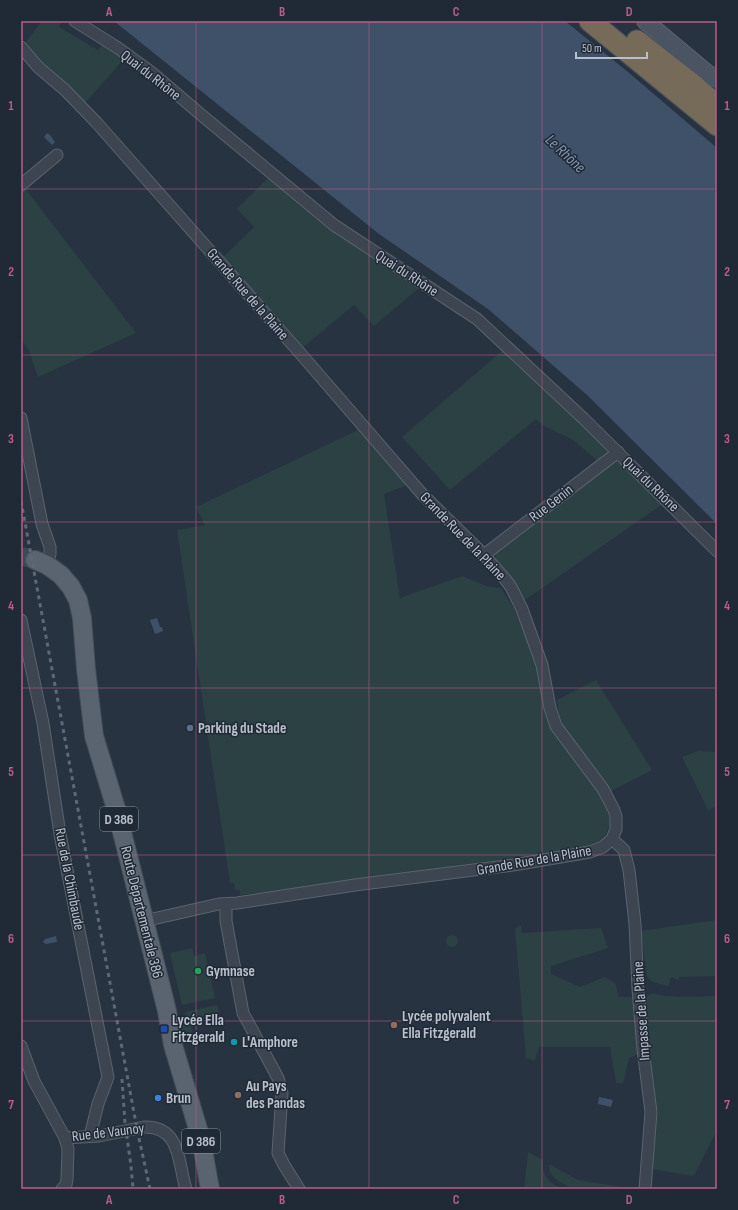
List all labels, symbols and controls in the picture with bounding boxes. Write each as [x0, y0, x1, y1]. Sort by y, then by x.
text: A [105, 4, 113, 20]
text: B [279, 4, 285, 20]
text: C [453, 4, 460, 20]
text: D [626, 4, 633, 20]
scale bar [576, 34, 647, 60]
text: 50 m [582, 41, 602, 56]
street label: Quai du Rhône [117, 46, 185, 105]
text: 1 [8, 98, 14, 114]
text: 1 [724, 98, 730, 114]
water label: Le Rhône [541, 131, 589, 177]
street label: Grande Rue de la Plaine [202, 244, 293, 344]
street label: Quai du Rhône [372, 246, 442, 301]
text: 2 [8, 264, 14, 280]
text: 2 [724, 264, 730, 280]
text: 3 [8, 431, 14, 447]
text: 3 [724, 431, 730, 447]
street label: Quai du Rhône [618, 453, 683, 516]
street label: Rue Genin [525, 480, 577, 527]
street label: Grande Rue de la Plaine [416, 488, 510, 585]
text: 4 [8, 598, 14, 614]
text: 4 [724, 598, 730, 614]
place label: Parking du Stade [198, 719, 286, 738]
marker: Parking du Stade [185, 723, 195, 733]
text: 5 [8, 764, 14, 780]
text: 5 [724, 764, 730, 780]
road number: D 386 [100, 807, 138, 831]
street label: Rue de la Chimbaude [50, 826, 89, 932]
street label: Grande Rue de la Plaine [475, 841, 593, 880]
street label: Route Départementale 386 [116, 844, 167, 980]
text: 6 [8, 931, 14, 947]
text: 6 [724, 931, 730, 947]
street label: Impasse de la Plaine [629, 961, 654, 1061]
place label: Gymnase [206, 962, 255, 981]
marker: Gymnase [193, 966, 203, 976]
place label: Lycée polyvalent Ella Fitzgerald [402, 1007, 491, 1043]
place label: Lycée Ella Fitzgerald [172, 1011, 225, 1047]
marker: Lycée polyvalent Ella Fitzgerald [389, 1020, 399, 1030]
marker: Lycée Ella Fitzgerald [159, 1024, 169, 1034]
place label: L'Amphore [242, 1033, 298, 1052]
marker: L'Amphore [229, 1037, 239, 1047]
place label: Au Pays des Pandas [245, 1077, 305, 1113]
place label: Brun [166, 1089, 191, 1108]
marker: Au Pays des Pandas [233, 1090, 243, 1100]
marker: Brun [153, 1093, 163, 1103]
text: 7 [8, 1097, 14, 1113]
text: 7 [724, 1097, 730, 1113]
street label: Rue de Vaunoy [71, 1119, 146, 1146]
road number: D 386 [182, 1129, 220, 1153]
text: A [105, 1192, 113, 1208]
text: B [279, 1192, 285, 1208]
text: C [453, 1192, 460, 1208]
text: D [626, 1192, 633, 1208]

